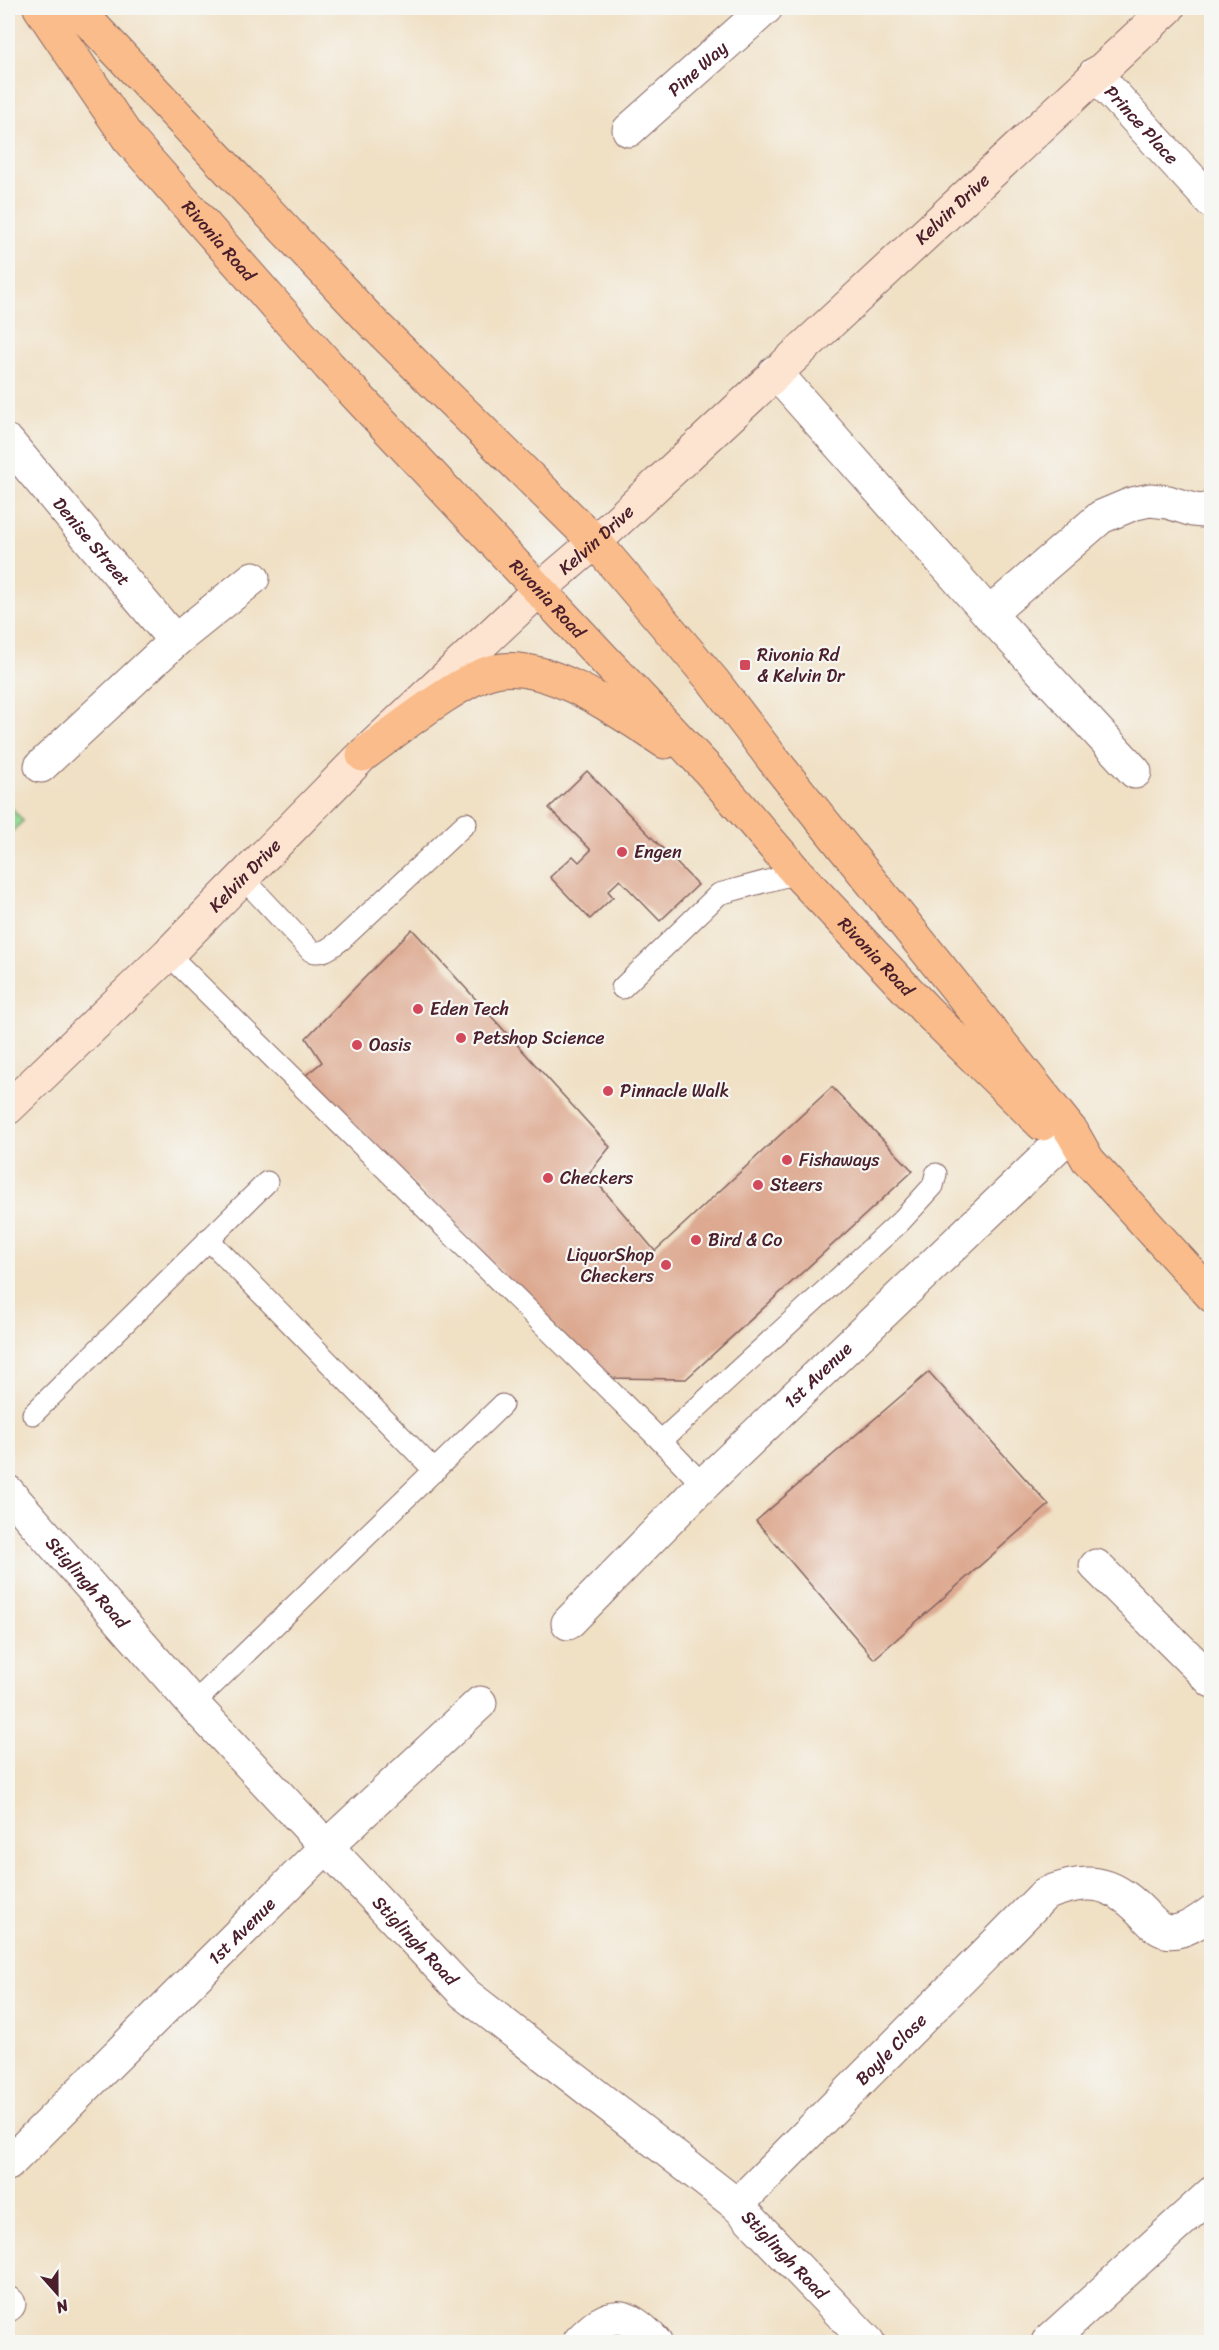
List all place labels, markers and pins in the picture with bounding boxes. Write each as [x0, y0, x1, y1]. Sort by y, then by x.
place label: Rivonia Rd & Kelvin Dr [757, 639, 846, 692]
marker: Rivonia Rd & Kelvin Dr [738, 658, 752, 672]
place label: Engen [634, 836, 682, 868]
marker: Engen [615, 845, 629, 859]
place label: Eden Tech [430, 993, 509, 1025]
marker: Eden Tech [411, 1002, 425, 1016]
place label: Petshop Science [473, 1022, 605, 1054]
place label: Oasis [369, 1029, 412, 1061]
marker: Petshop Science [454, 1031, 468, 1045]
marker: Oasis [350, 1038, 364, 1052]
place label: Pinnacle Walk [620, 1075, 729, 1107]
marker: Pinnacle Walk [601, 1084, 615, 1098]
place label: Fishaways [799, 1144, 880, 1176]
marker: Fishaways [780, 1153, 794, 1167]
place label: Checkers [560, 1162, 634, 1194]
place label: Steers [770, 1169, 823, 1201]
marker: Checkers [541, 1171, 555, 1185]
marker: Steers [751, 1178, 765, 1192]
place label: Bird & Co [708, 1224, 782, 1256]
marker: Bird & Co [689, 1233, 703, 1247]
place label: LiquorShop Checkers [567, 1239, 655, 1292]
marker: LiquorShop Checkers [659, 1258, 673, 1272]

